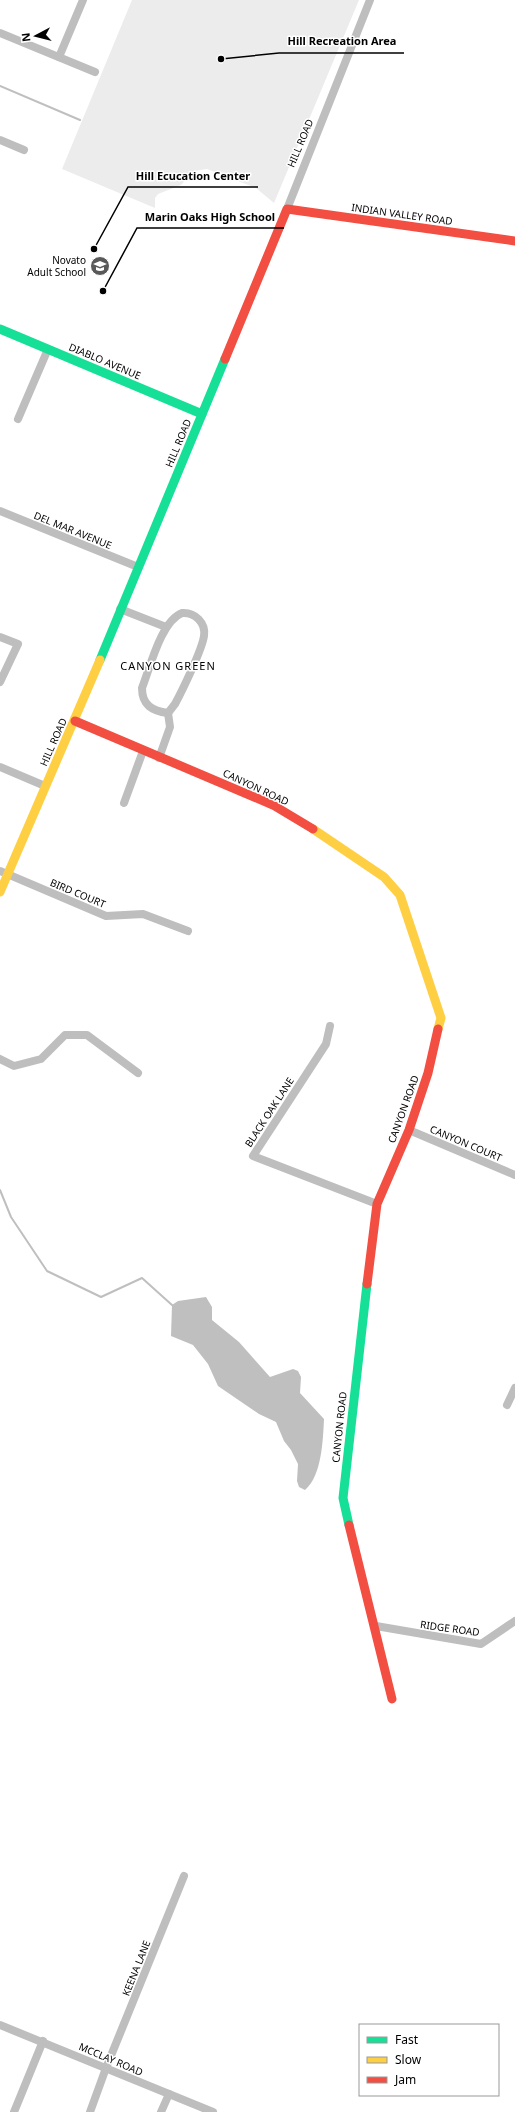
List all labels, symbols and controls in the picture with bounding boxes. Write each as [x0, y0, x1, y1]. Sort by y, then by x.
north arrow [16, 16, 56, 56]
callout: Hill Recreation Area [279, 30, 404, 53]
text: N [18, 32, 34, 43]
text: Hill Recreation Area [288, 33, 396, 48]
street label: HILL ROAD [284, 117, 316, 169]
callout: Hill Ecucation Center [128, 164, 258, 187]
text: Hill Ecucation Center [136, 168, 250, 183]
street label: INDIAN VALLEY ROAD [350, 200, 454, 228]
callout: Marin Oaks High School [137, 205, 284, 228]
text: Marin Oaks High School [145, 209, 275, 224]
place label: Novato Adult School [27, 253, 86, 279]
school or university icon: Novato Adult School [89, 255, 111, 277]
street label: DIABLO AVENUE [67, 340, 143, 382]
street label: HILL ROAD [162, 417, 194, 469]
street label: DEL MAR AVENUE [32, 508, 114, 552]
district label: CANYON GREEN [120, 658, 216, 673]
street label: HILL ROAD [36, 716, 70, 768]
street label: CANYON ROAD [221, 766, 291, 808]
street label: BIRD COURT [48, 875, 108, 911]
street label: CANYON ROAD [384, 1073, 422, 1145]
street label: BLACK OAK LANE [241, 1074, 297, 1150]
street label: CANYON COURT [428, 1122, 504, 1165]
street label: CANYON ROAD [328, 1391, 350, 1463]
street label: RIDGE ROAD [419, 1617, 481, 1639]
street label: KEENA LANE [119, 1938, 153, 1998]
legend [359, 2024, 499, 2096]
text: Fast [395, 2031, 419, 2048]
street label: MCCLAY ROAD [77, 2039, 145, 2079]
text: Slow [395, 2051, 422, 2068]
text: Jam [394, 2071, 416, 2088]

